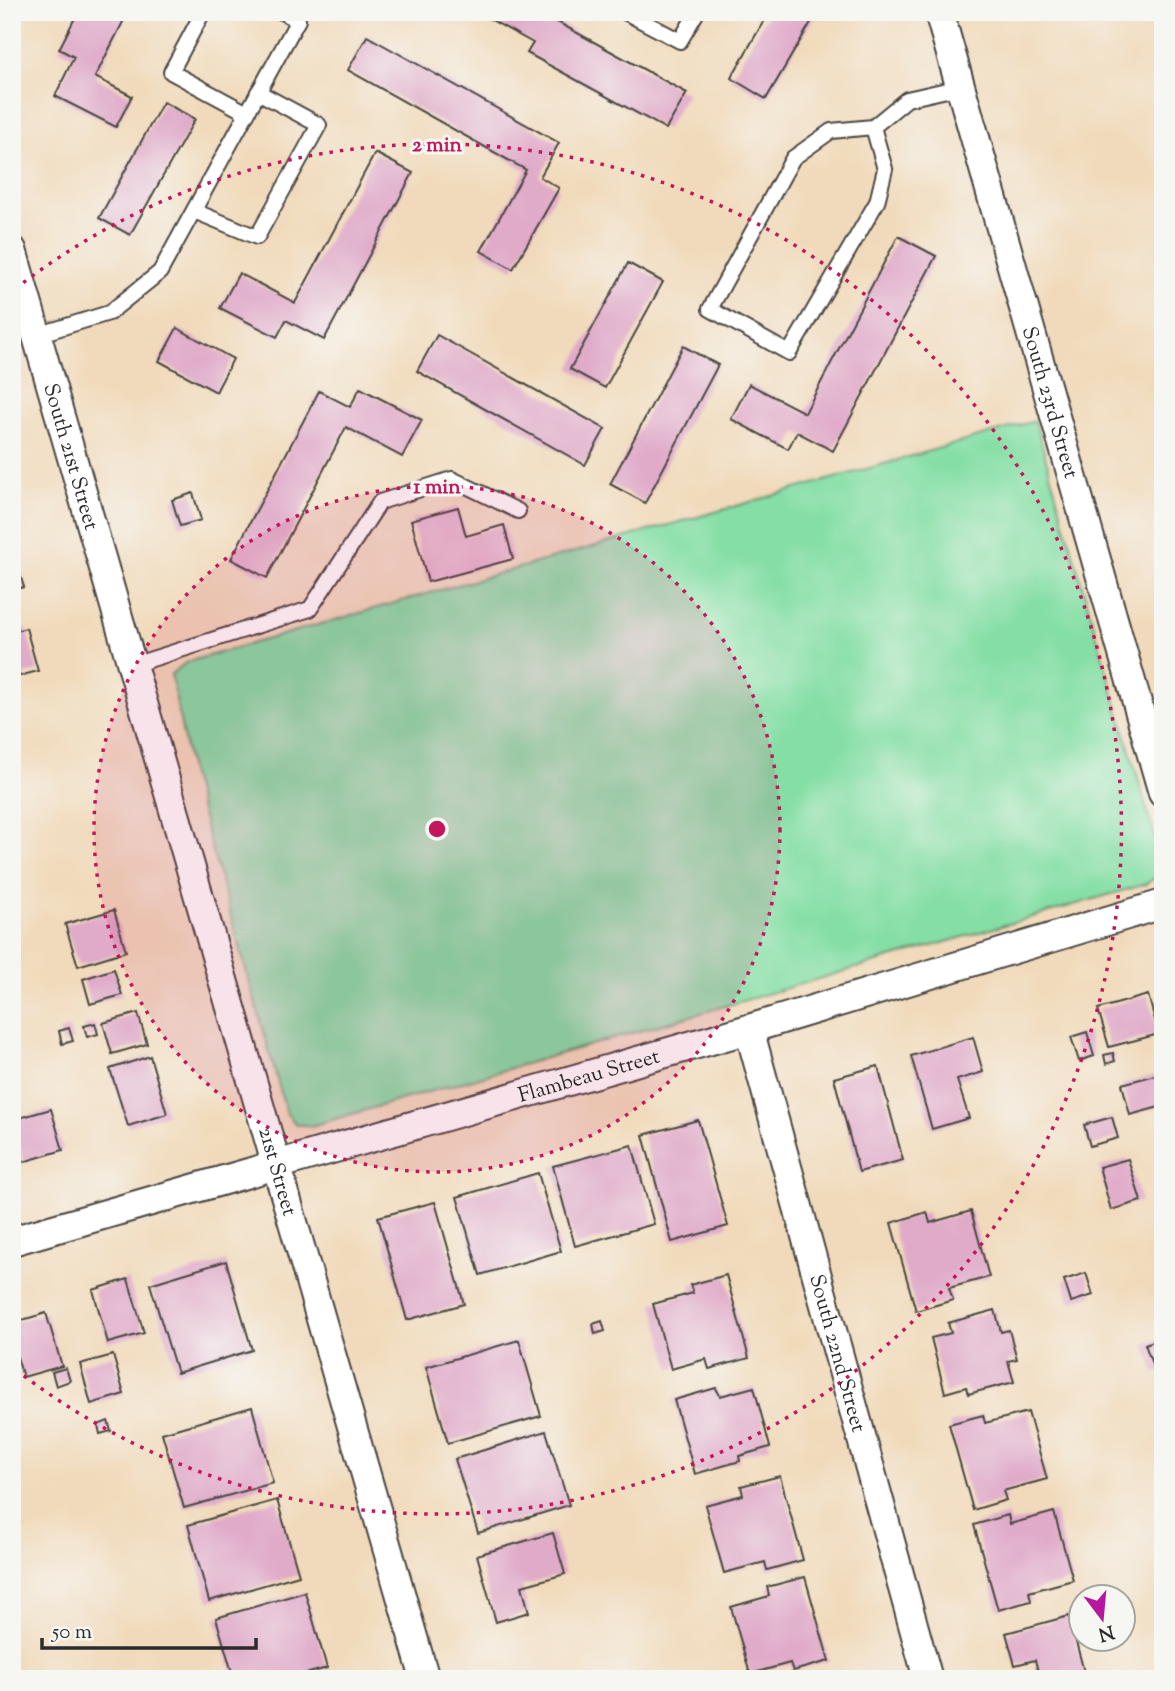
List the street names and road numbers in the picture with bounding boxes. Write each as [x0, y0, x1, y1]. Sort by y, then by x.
street label: South 23rd Street [1013, 323, 1085, 482]
street label: South 21st Street [34, 380, 105, 534]
street label: Flambeau Street [515, 1042, 663, 1112]
street label: 21st Street [249, 1124, 303, 1220]
street label: South 22nd Street [800, 1271, 872, 1436]

